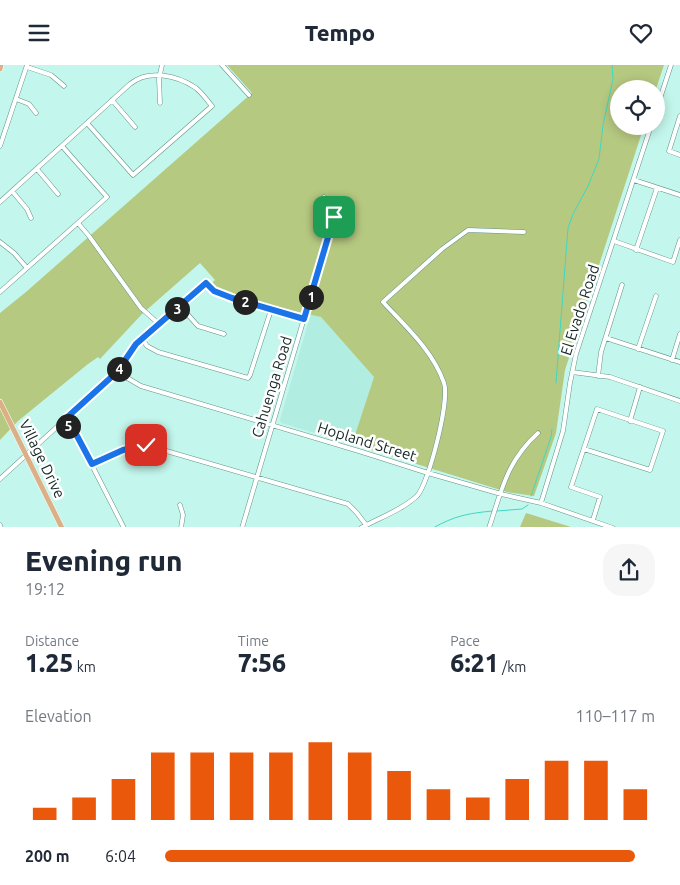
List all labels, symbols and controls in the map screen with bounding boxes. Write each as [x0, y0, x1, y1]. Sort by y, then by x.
icon: menu [25, 19, 53, 47]
icon: heart [627, 19, 655, 47]
text: Tempo [305, 20, 375, 45]
map controls [610, 80, 665, 135]
button: locate [610, 80, 665, 135]
pin [313, 196, 355, 238]
icon: arrive [320, 203, 348, 231]
street label: El Evado Road [557, 262, 602, 357]
pin: 1 [298, 285, 324, 309]
pin: 2 [232, 289, 258, 315]
text: 1 [308, 289, 315, 305]
text: 2 [242, 294, 249, 310]
pin: 3 [164, 297, 190, 321]
text: 3 [174, 301, 181, 317]
street label: Cahuenga Road [248, 334, 295, 440]
pin: 4 [106, 357, 132, 381]
text: 4 [116, 361, 123, 377]
pin: 5 [56, 413, 80, 439]
street label: Village Drive [16, 417, 69, 501]
text: 5 [65, 418, 72, 434]
street label: Hopland Street [316, 418, 419, 465]
pin [125, 424, 167, 466]
icon: check [132, 431, 160, 459]
button: share [603, 544, 655, 596]
text: Evening run [25, 545, 183, 576]
text: 19:12 [25, 580, 65, 598]
text: Distance [25, 633, 79, 649]
text: Time [238, 633, 269, 649]
text: Pace [450, 633, 480, 649]
text: 1.25 [25, 649, 73, 677]
text: 7:56 [238, 649, 286, 677]
text: 6:21 [450, 649, 499, 677]
text: km [73, 659, 96, 675]
text: /km [499, 659, 526, 675]
text: Elevation [25, 707, 92, 725]
text: 110–117 m [575, 707, 655, 725]
text: 200 m [25, 847, 70, 865]
text: 6:04 [105, 847, 136, 865]

